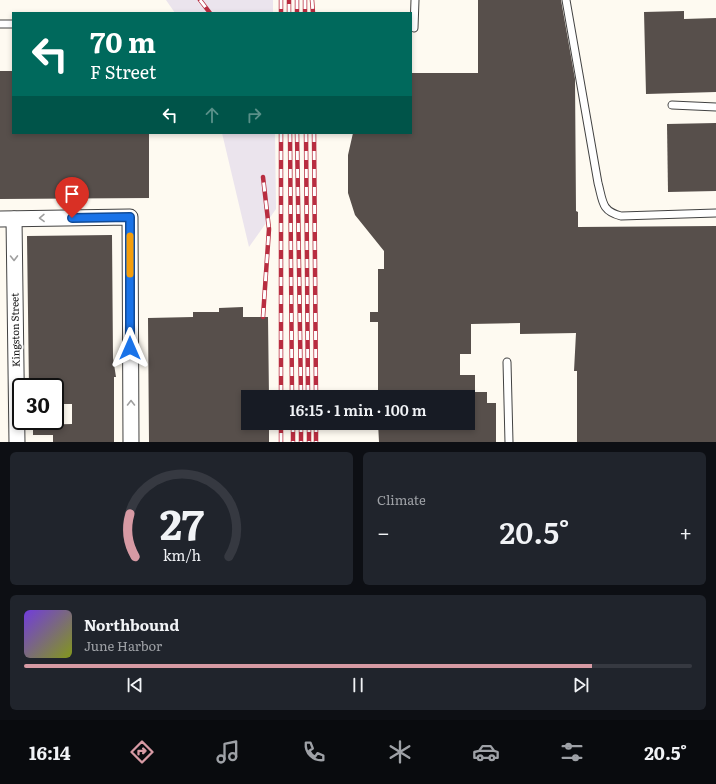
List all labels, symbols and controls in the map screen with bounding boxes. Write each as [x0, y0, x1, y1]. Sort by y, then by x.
text: 70 m [90, 20, 156, 62]
icon: left [24, 28, 76, 80]
text: F Street [90, 58, 156, 85]
icon: left [159, 104, 181, 126]
icon: ahead [201, 104, 223, 126]
icon: right [243, 104, 265, 126]
pin [55, 177, 89, 218]
icon: arrive [61, 183, 83, 205]
one-way arrow [39, 214, 45, 222]
one-way arrow [10, 255, 18, 261]
street label: Kingston Street [6, 293, 23, 367]
position arrow [109, 327, 151, 369]
speed limit sign: 30 [12, 378, 64, 430]
text: 16:15 · 1 min · 100 m [289, 398, 427, 421]
one-way arrow [127, 400, 135, 406]
text: 27 [159, 490, 204, 552]
text: Climate [377, 490, 426, 509]
text: 20.5° [500, 509, 569, 553]
text: − [377, 515, 390, 548]
text: + [679, 515, 692, 548]
text: km/h [162, 543, 201, 564]
text: Northbound [84, 613, 179, 636]
text: June Harbor [84, 636, 162, 655]
icon: previous [124, 674, 146, 696]
icon: pause [347, 674, 369, 696]
icon: next [570, 674, 592, 696]
icon: directions [128, 738, 156, 766]
icon: music [214, 738, 242, 766]
icon: phone [300, 738, 328, 766]
icon: climate [386, 738, 414, 766]
icon: car [472, 738, 500, 766]
icon: filters [558, 738, 586, 766]
text: 16:14 [29, 739, 71, 766]
text: 20.5° [644, 739, 687, 766]

